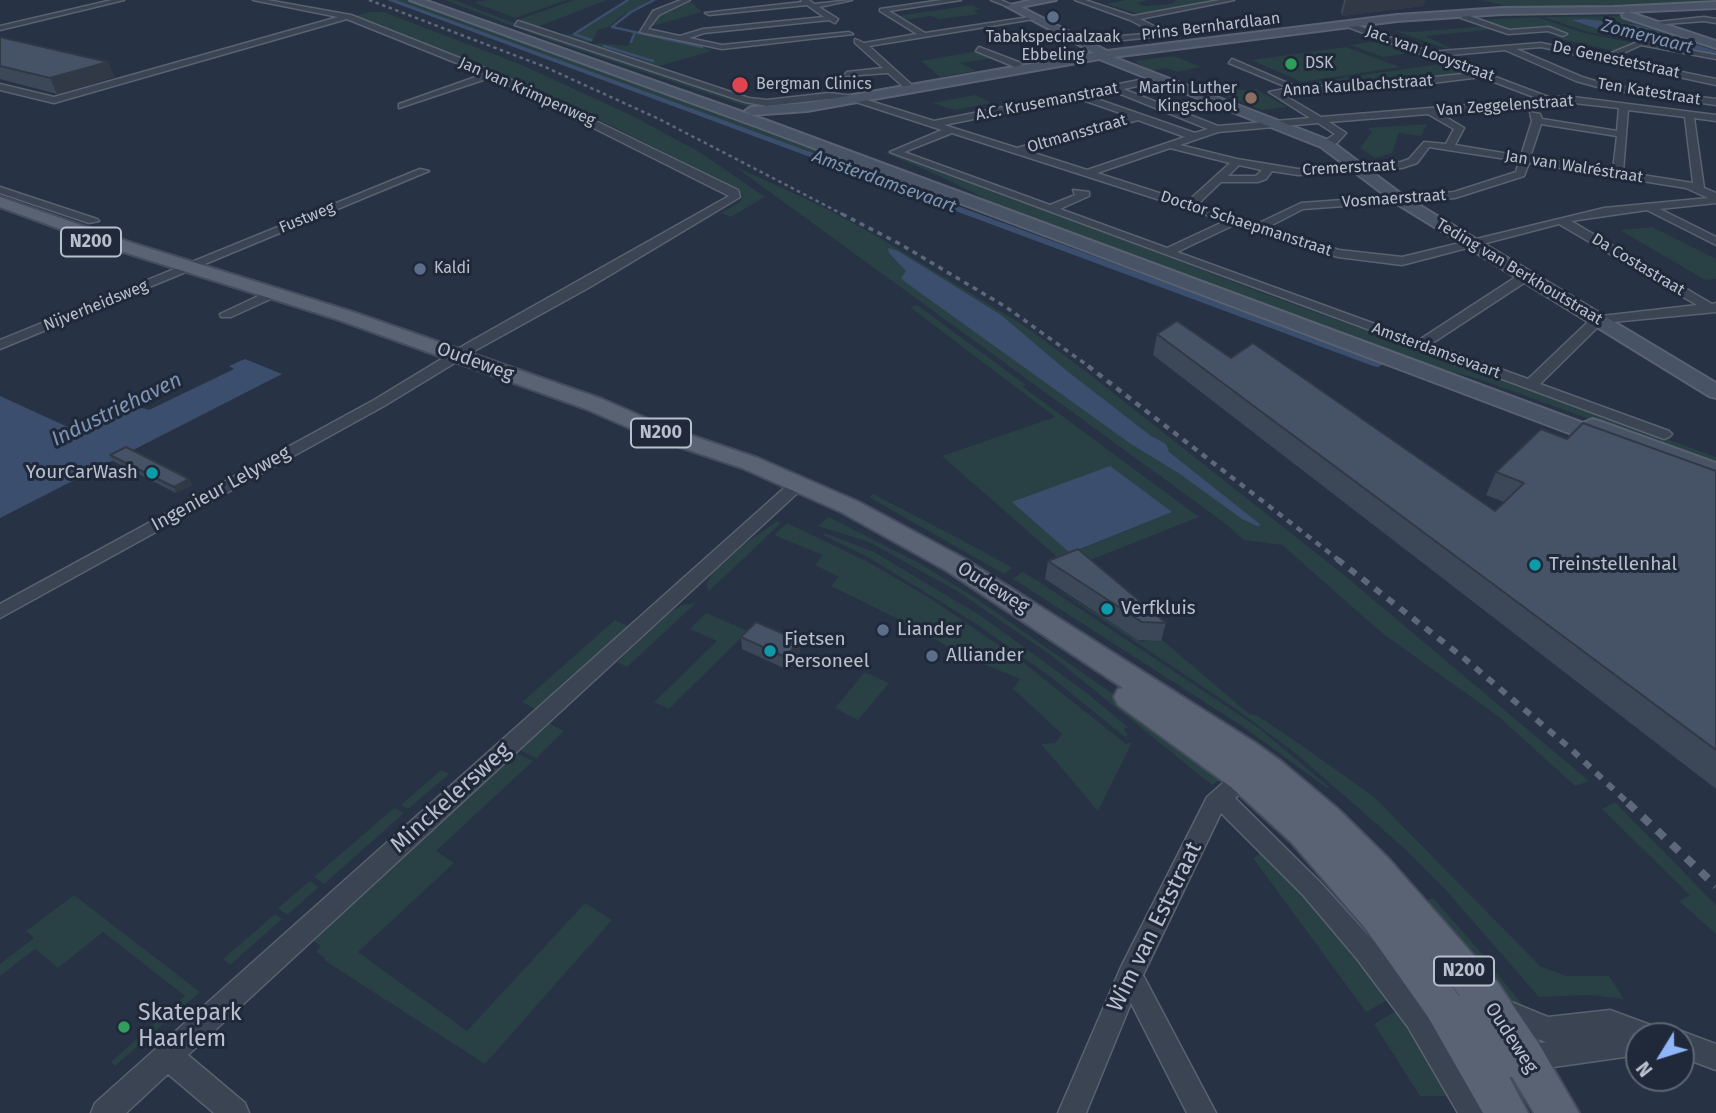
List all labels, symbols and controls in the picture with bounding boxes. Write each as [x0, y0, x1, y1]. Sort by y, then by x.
marker: Tabakspeciaalzaak Ebbeling [1045, 9, 1061, 25]
street label: Prins Bernhardlaan [1141, 9, 1281, 45]
water label: Zomervaart [1599, 15, 1695, 59]
street label: Jac. van Looystraat [1363, 22, 1497, 86]
place label: Tabakspeciaalzaak Ebbeling [986, 28, 1120, 66]
street label: De Genestetstraat [1551, 37, 1681, 83]
street label: Jan van Krimpenweg [456, 53, 598, 131]
place label: DSK [1305, 54, 1333, 74]
marker: DSK [1283, 56, 1299, 72]
street label: Anna Kaulbachstraat [1283, 71, 1433, 101]
street label: Ten Katestraat [1596, 74, 1702, 110]
marker: Bergman Clinics [730, 75, 750, 95]
place label: Bergman Clinics [756, 75, 872, 95]
street label: A.C. Krusemanstraat [974, 79, 1120, 125]
place label: Martin Luther Kingschool [1139, 79, 1237, 117]
marker: Martin Luther Kingschool [1243, 90, 1259, 106]
street label: Van Zeggelenstraat [1436, 92, 1574, 120]
street label: Oltmansstraat [1025, 111, 1129, 157]
water label: Amsterdamsevaart [809, 146, 959, 218]
street label: Jan van Walréstraat [1504, 147, 1644, 187]
street label: Cremerstraat [1302, 156, 1396, 180]
street label: Vosmaerstraat [1341, 186, 1447, 212]
street label: Doctor Schaepmanstraat [1158, 187, 1334, 261]
street label: Fustweg [276, 198, 338, 238]
street label: Teding van Berkhoutstraat [1432, 215, 1606, 329]
road number: N200 [61, 228, 121, 256]
street label: Da Costastraat [1588, 230, 1688, 300]
place label: Kaldi [434, 259, 471, 279]
marker: Kaldi [412, 261, 428, 277]
street label: Nijverheidsweg [41, 276, 151, 336]
street label: Amsterdamsevaart [1369, 319, 1503, 383]
street label: Oudeweg [434, 338, 516, 386]
water label: Industriehaven [48, 368, 186, 452]
road number: N200 [631, 418, 691, 447]
street label: Ingenieur Lelyweg [148, 441, 294, 537]
place label: YourCarWash [26, 462, 138, 484]
marker: YourCarWash [144, 465, 160, 481]
place label: Treinstellenhal [1549, 554, 1677, 576]
street label: Oudeweg [953, 557, 1033, 619]
marker: Treinstellenhal [1527, 557, 1543, 573]
place label: Verfkluis [1121, 598, 1196, 620]
marker: Verfkluis [1099, 601, 1115, 617]
place label: Liander [897, 619, 962, 641]
marker: Liander [875, 622, 891, 638]
place label: Fietsen Personeel [784, 629, 869, 673]
marker: Fietsen Personeel [762, 643, 778, 659]
place label: Alliander [946, 645, 1024, 667]
marker: Alliander [924, 648, 940, 664]
street label: Minckelersweg [385, 737, 517, 859]
street label: Wim van Eststraat [1102, 837, 1208, 1017]
road number: N200 [1434, 956, 1494, 986]
street label: Oudeweg [1480, 998, 1542, 1078]
place label: Skatepark Haarlem [138, 1000, 242, 1054]
marker: Skatepark Haarlem [116, 1019, 132, 1035]
north arrow [1625, 1022, 1695, 1092]
text: N [1632, 1057, 1658, 1081]

